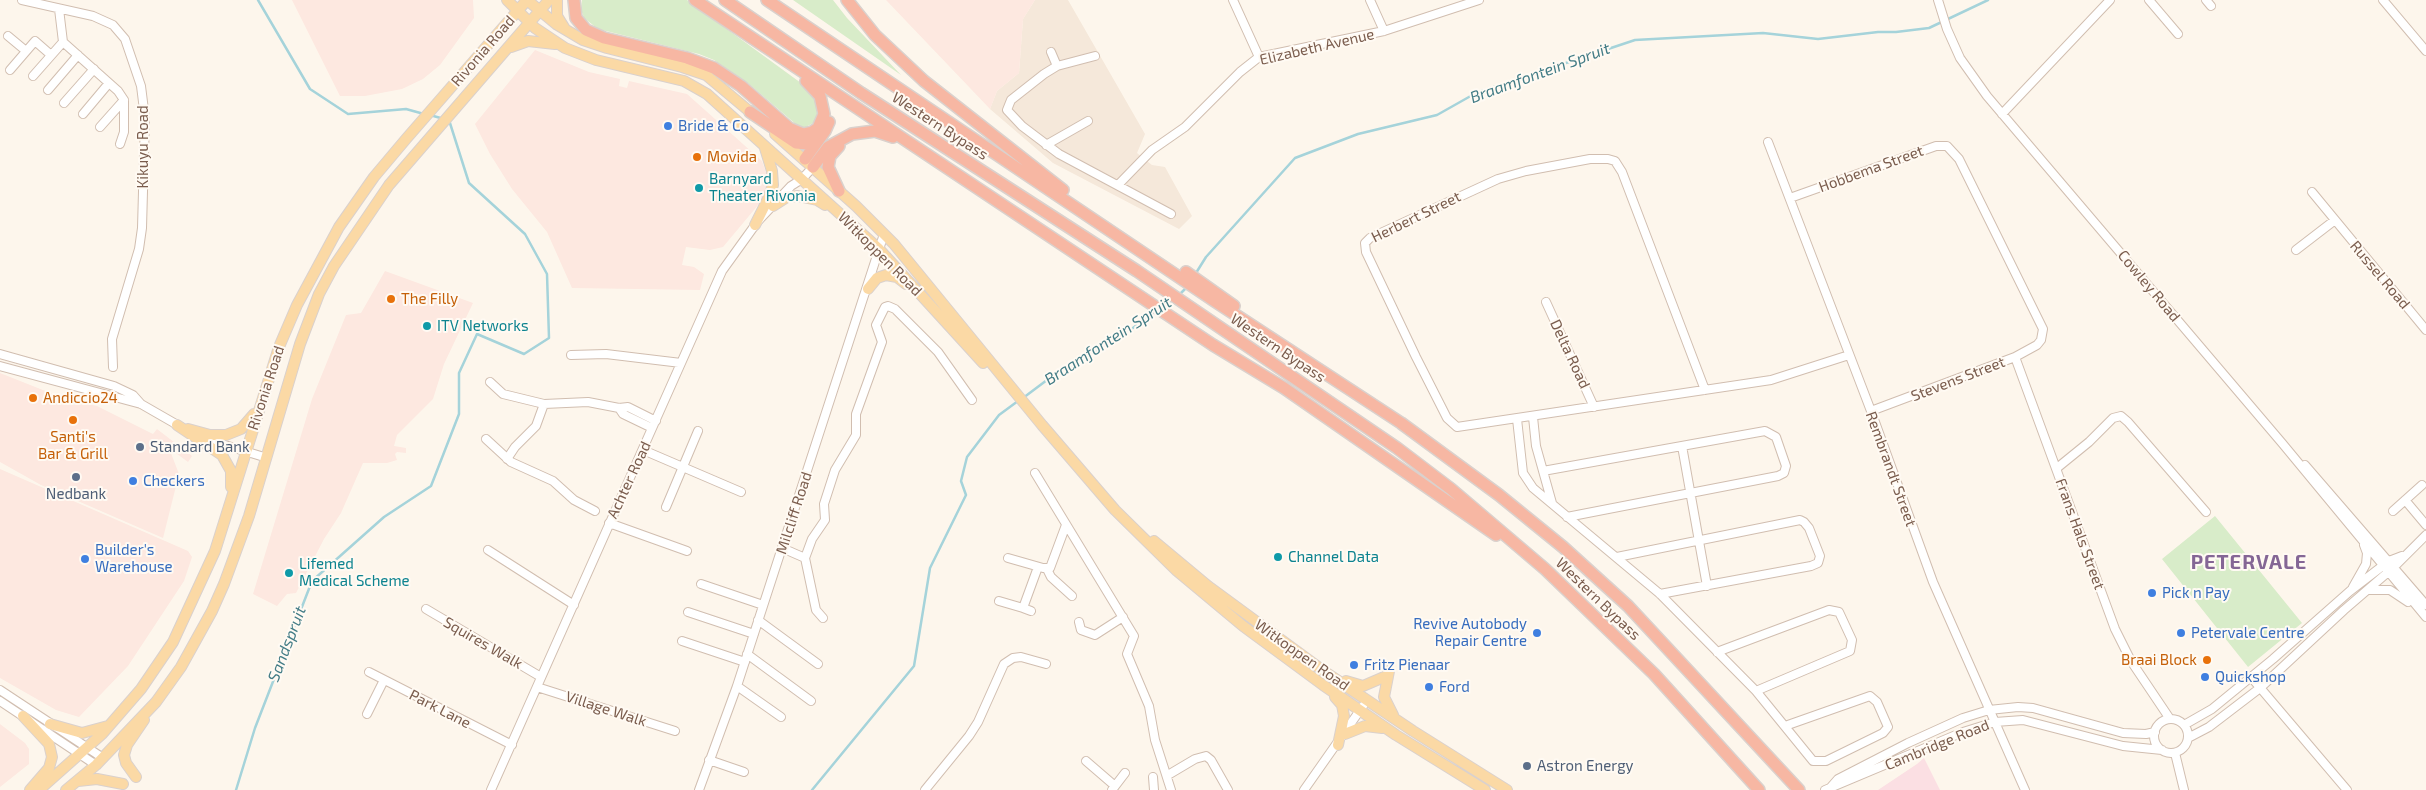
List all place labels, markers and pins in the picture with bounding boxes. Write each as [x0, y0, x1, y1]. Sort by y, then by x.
place label: Bride & Co [678, 117, 749, 135]
marker: Bride & Co [662, 120, 674, 132]
place label: Movida [707, 148, 757, 166]
marker: Movida [691, 151, 703, 163]
place label: Barnyard Theater Rivonia [709, 170, 816, 205]
marker: Barnyard Theater Rivonia [693, 182, 705, 194]
place label: The Filly [401, 290, 458, 308]
marker: The Filly [385, 293, 397, 305]
place label: ITV Networks [437, 317, 529, 335]
marker: ITV Networks [421, 320, 433, 332]
place label: Andiccio24 [43, 389, 118, 407]
marker: Andiccio24 [27, 392, 39, 404]
marker: Santi's Bar & Grill [67, 414, 79, 426]
place label: Santi's Bar & Grill [38, 428, 108, 463]
place label: Standard Bank [150, 438, 250, 456]
marker: Standard Bank [134, 441, 146, 453]
marker: Nedbank [70, 471, 82, 483]
place label: Checkers [143, 472, 205, 490]
marker: Checkers [127, 475, 139, 487]
place label: Nedbank [46, 485, 106, 503]
place label: Builder's Warehouse [95, 541, 173, 576]
place label: Channel Data [1288, 548, 1379, 566]
marker: Channel Data [1272, 551, 1284, 563]
marker: Builder's Warehouse [79, 553, 91, 565]
place label: Lifemed Medical Scheme [299, 555, 410, 590]
marker: Lifemed Medical Scheme [283, 567, 295, 579]
place label: Pick n Pay [2162, 584, 2230, 602]
marker: Pick n Pay [2146, 587, 2158, 599]
place label: Revive Autobody Repair Centre [1413, 615, 1527, 650]
place label: Petervale Centre [2191, 624, 2304, 642]
marker: Revive Autobody Repair Centre [1531, 627, 1543, 639]
marker: Petervale Centre [2175, 627, 2187, 639]
place label: Braai Block [2121, 651, 2197, 669]
marker: Braai Block [2201, 654, 2213, 666]
place label: Fritz Pienaar [1364, 656, 1450, 674]
marker: Fritz Pienaar [1348, 659, 1360, 671]
place label: Quickshop [2215, 668, 2286, 686]
marker: Quickshop [2199, 671, 2211, 683]
place label: Ford [1439, 678, 1470, 696]
marker: Ford [1423, 681, 1435, 693]
place label: Astron Energy [1537, 757, 1633, 775]
marker: Astron Energy [1521, 760, 1533, 772]

